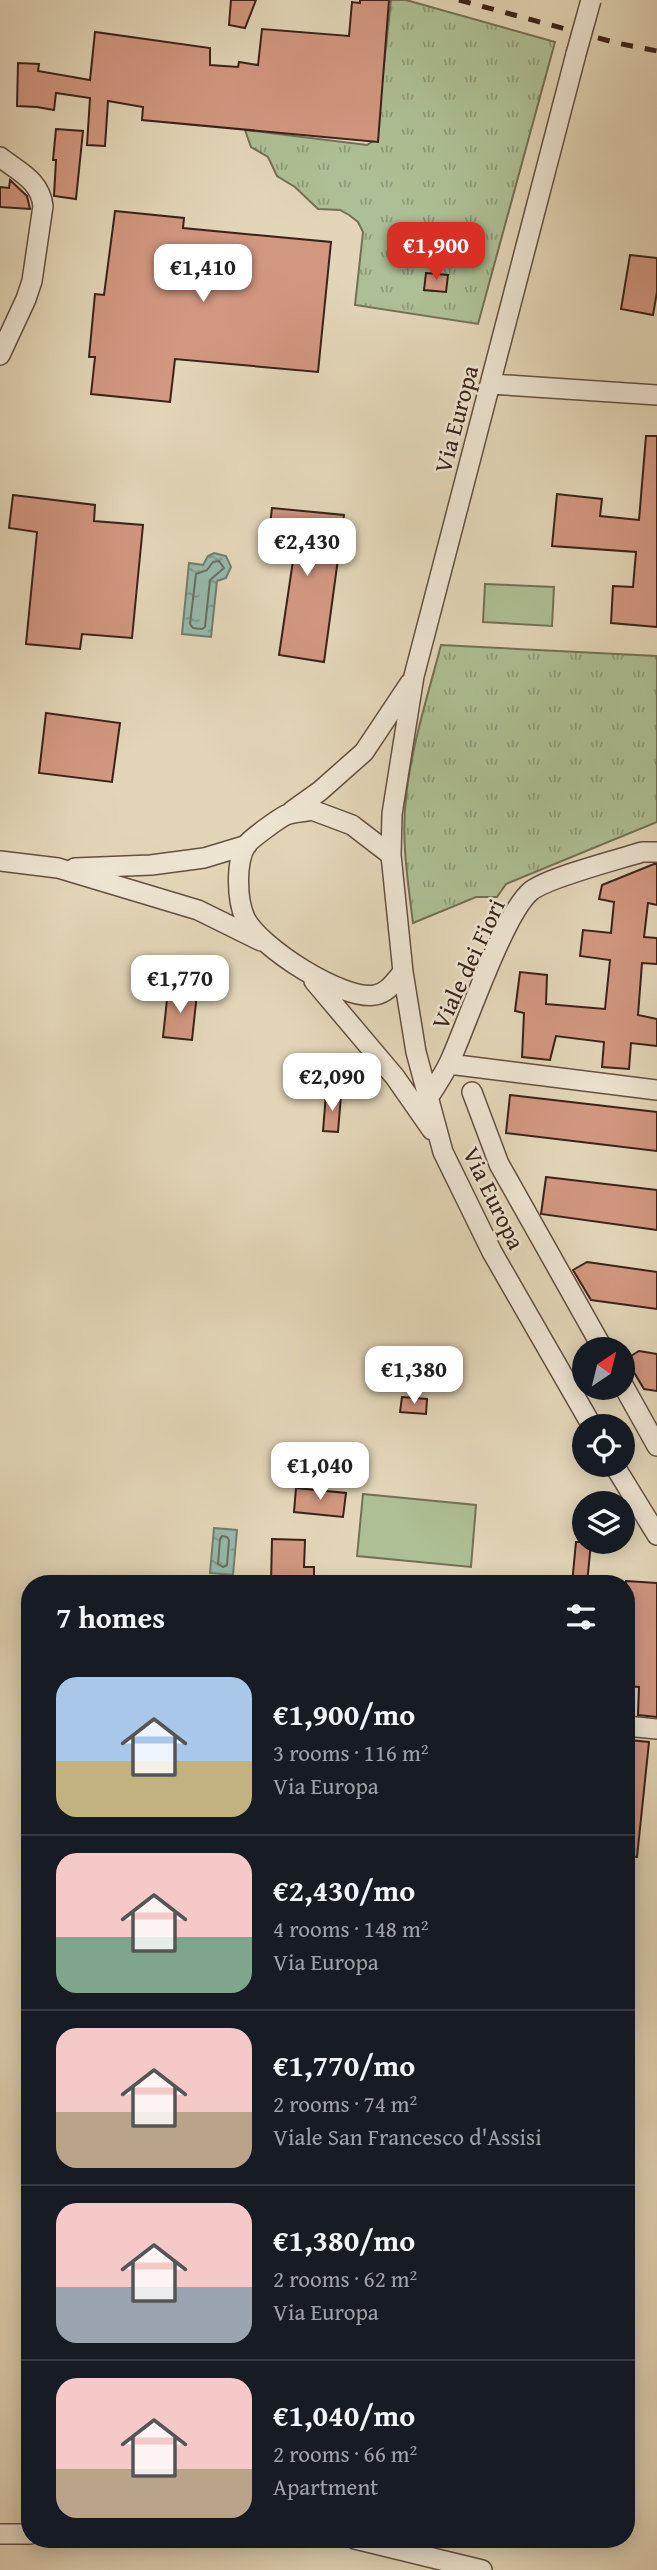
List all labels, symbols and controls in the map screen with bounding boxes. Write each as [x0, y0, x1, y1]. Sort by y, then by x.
pin: €1,900 [379, 222, 493, 282]
text: €1,900 [403, 228, 469, 261]
pin: €1,410 [146, 244, 260, 304]
text: €1,410 [170, 250, 236, 283]
street label: Via Europa [425, 361, 487, 477]
pin: €2,430 [250, 518, 364, 578]
text: €2,430 [274, 524, 340, 557]
street label: Viale dei Fiori [422, 893, 514, 1035]
pin: €1,770 [123, 956, 237, 1015]
text: €1,770 [147, 961, 213, 994]
pin: €2,090 [275, 1054, 389, 1113]
text: €2,090 [299, 1059, 365, 1092]
street label: Via Europa [454, 1141, 534, 1256]
north arrow [572, 1337, 635, 1400]
map controls [572, 1337, 635, 1554]
pin: €1,380 [357, 1346, 471, 1406]
text: €1,380 [381, 1352, 447, 1385]
button: locate [572, 1414, 635, 1477]
pin: €1,040 [263, 1442, 377, 1502]
text: €1,040 [287, 1448, 353, 1481]
button: layers [572, 1491, 635, 1554]
text: 7 homes [56, 1595, 165, 1639]
icon: filters [562, 1598, 600, 1636]
text: €1,900/mo [273, 1692, 415, 1736]
icon: home [112, 1705, 196, 1789]
text: 3 rooms · 116 m² [273, 1736, 428, 1769]
text: Via Europa [273, 1769, 379, 1802]
text: €2,430/mo [273, 1868, 415, 1912]
icon: home [112, 1881, 196, 1965]
text: 4 rooms · 148 m² [273, 1912, 428, 1945]
text: Via Europa [273, 1945, 379, 1978]
text: €1,770/mo [273, 2043, 415, 2087]
icon: home [112, 2056, 196, 2140]
text: 2 rooms · 74 m² [273, 2087, 417, 2120]
text: Viale San Francesco d'Assisi [273, 2120, 542, 2153]
text: €1,380/mo [273, 2218, 415, 2262]
icon: home [112, 2231, 196, 2315]
text: 2 rooms · 62 m² [273, 2262, 417, 2295]
text: Via Europa [273, 2295, 379, 2328]
text: €1,040/mo [273, 2393, 415, 2437]
icon: home [112, 2406, 196, 2490]
text: 2 rooms · 66 m² [273, 2437, 417, 2470]
text: Apartment [273, 2470, 378, 2503]

